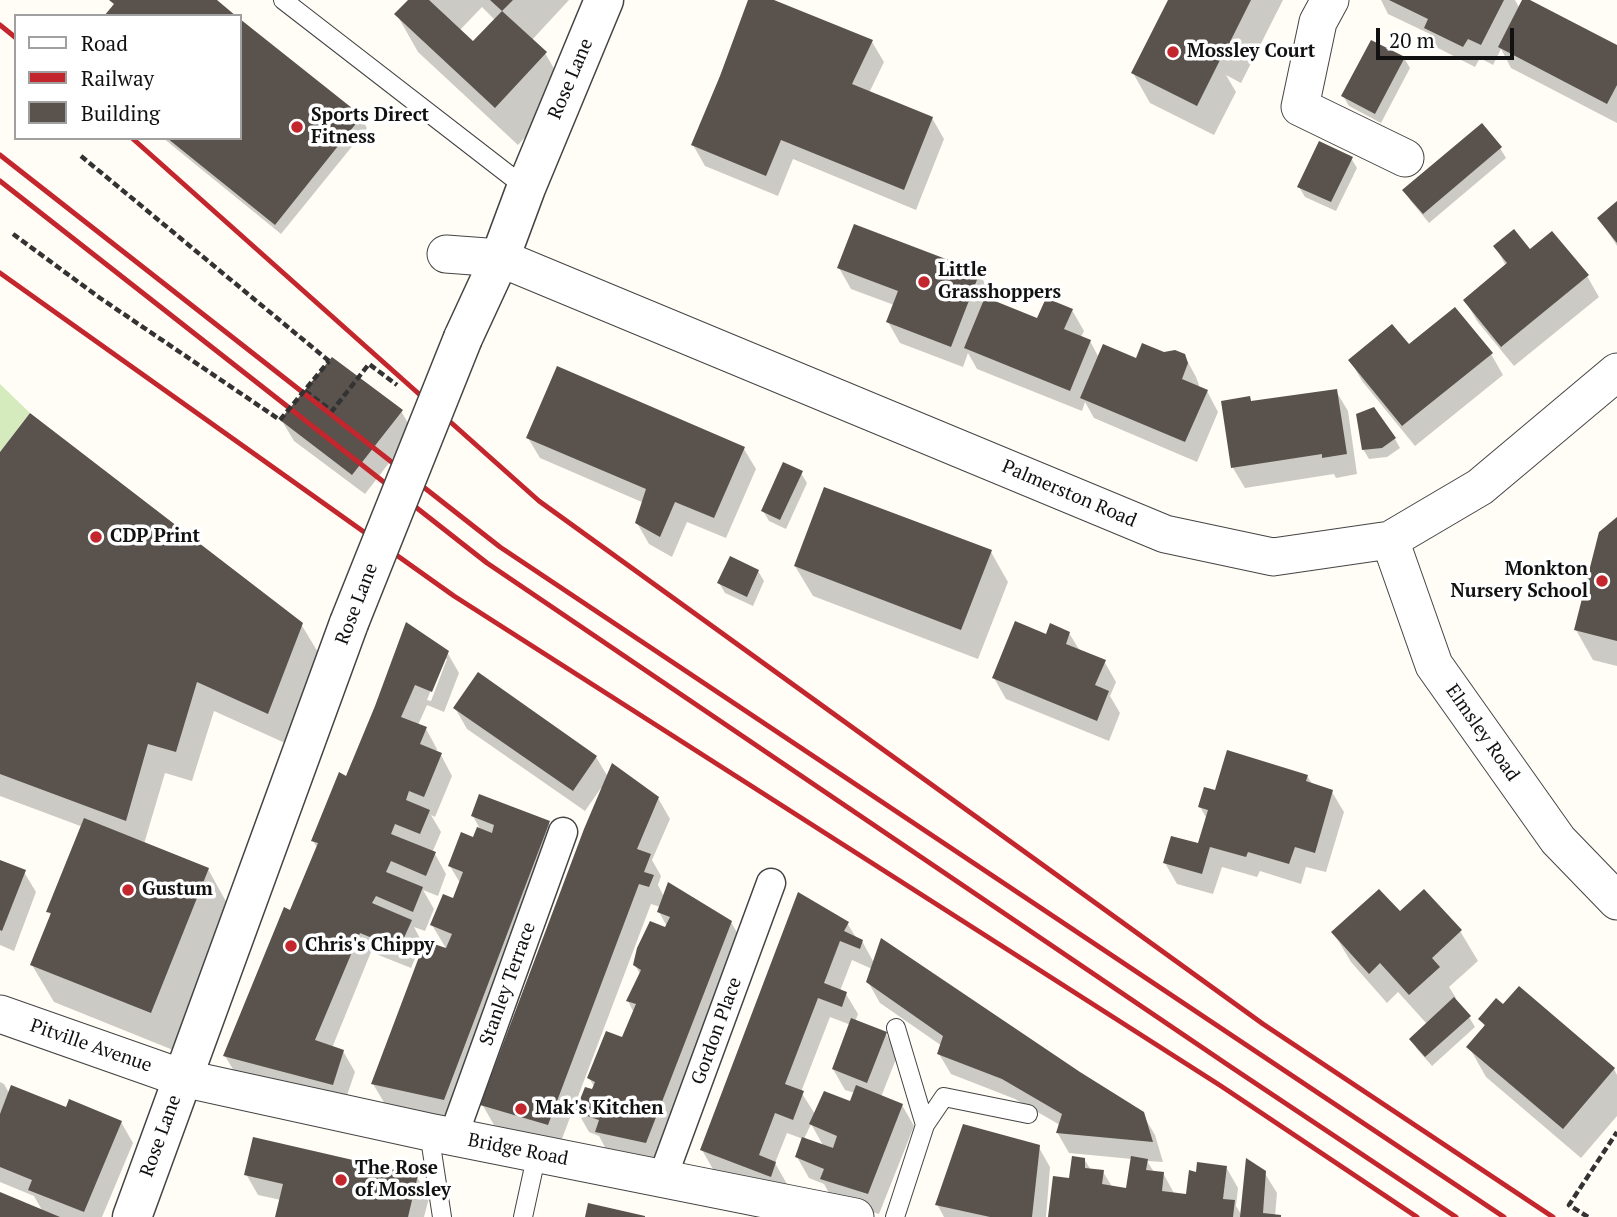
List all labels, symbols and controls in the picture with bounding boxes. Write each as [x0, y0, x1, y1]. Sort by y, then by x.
legend [14, 14, 242, 140]
scale bar [1379, 14, 1517, 58]
text: 20 m [1389, 26, 1435, 54]
text: Road [81, 29, 128, 57]
street label: Rose Lane [544, 35, 598, 123]
place label: Mossley Court [1187, 41, 1315, 63]
marker: Mossley Court [1165, 44, 1181, 60]
text: Railway [81, 64, 154, 92]
text: Building [81, 99, 160, 127]
place label: Sports Direct Fitness [311, 105, 429, 149]
marker: Sports Direct Fitness [289, 119, 305, 135]
place label: Little Grasshoppers [938, 260, 1061, 304]
marker: Little Grasshoppers [916, 274, 932, 290]
street label: Palmerston Road [998, 455, 1140, 533]
place label: CDP Print [110, 526, 200, 548]
marker: CDP Print [88, 529, 104, 545]
place label: Monkton Nursery School [1450, 559, 1588, 603]
street label: Rose Lane [331, 560, 383, 648]
marker: Monkton Nursery School [1594, 573, 1610, 589]
street label: Elmsley Road [1440, 680, 1524, 786]
place label: Gustum [142, 879, 213, 901]
marker: Gustum [120, 882, 136, 898]
street label: Stanley Terrace [475, 919, 541, 1049]
place label: Chris's Chippy [305, 935, 434, 957]
marker: Chris's Chippy [283, 938, 299, 954]
street label: Gordon Place [687, 974, 747, 1088]
street label: Pitville Avenue [27, 1015, 155, 1077]
street label: Rose Lane [136, 1092, 186, 1180]
place label: Mak's Kitchen [535, 1098, 663, 1120]
marker: Mak's Kitchen [513, 1101, 529, 1117]
street label: Bridge Road [466, 1129, 570, 1171]
place label: The Rose of Mossley [355, 1158, 451, 1202]
marker: The Rose of Mossley [333, 1172, 349, 1188]

